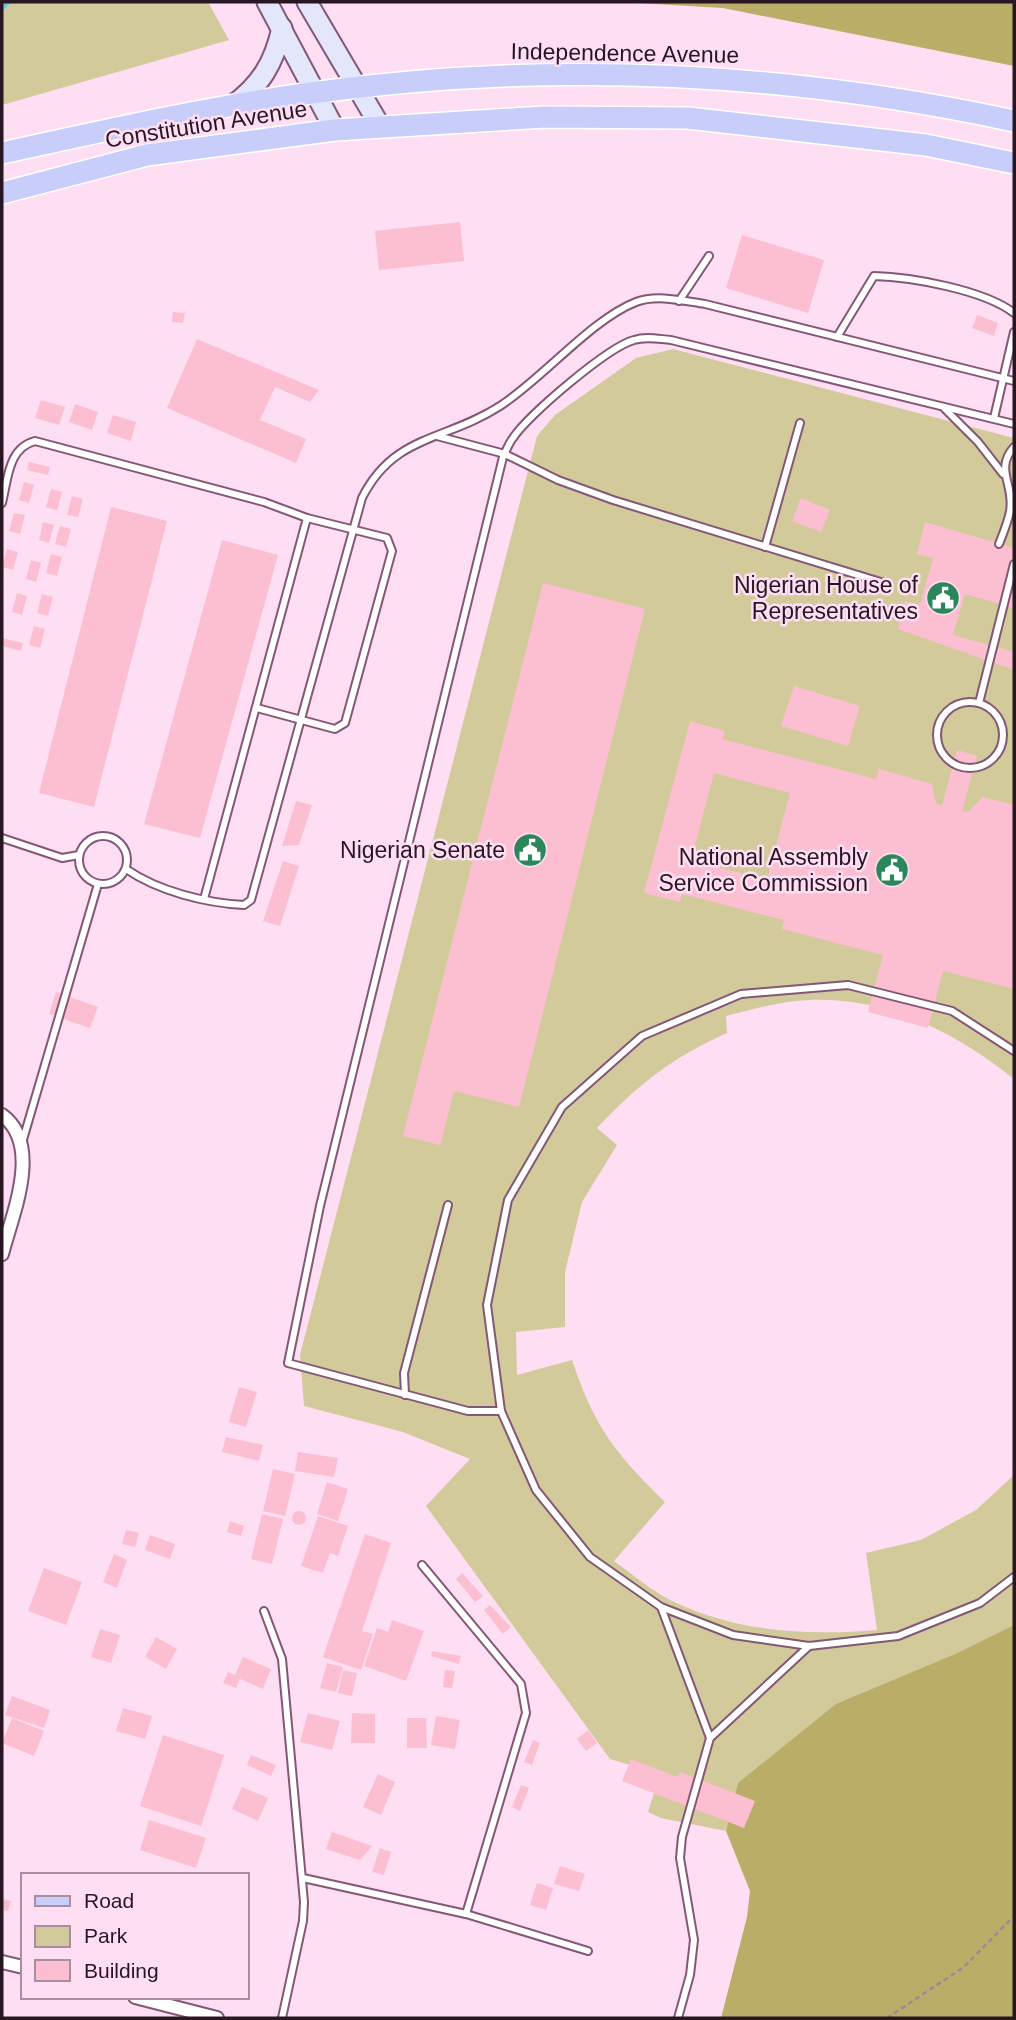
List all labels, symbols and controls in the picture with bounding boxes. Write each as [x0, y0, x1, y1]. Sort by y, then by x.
street label: Independence Avenue [511, 38, 739, 68]
street label: Constitution Avenue [103, 95, 309, 153]
place label: Nigerian House of Representatives [734, 572, 919, 624]
public building icon: Nigerian House of Representatives [924, 579, 962, 617]
public building icon: Nigerian Senate [511, 831, 549, 869]
place label: Nigerian Senate [340, 837, 505, 863]
place label: National Assembly Service Commission [658, 844, 868, 896]
public building icon: National Assembly Service Commission [873, 851, 911, 889]
legend [21, 1873, 248, 1999]
text: Road [84, 1889, 134, 1912]
text: Park [84, 1924, 128, 1947]
text: Building [84, 1959, 159, 1982]

